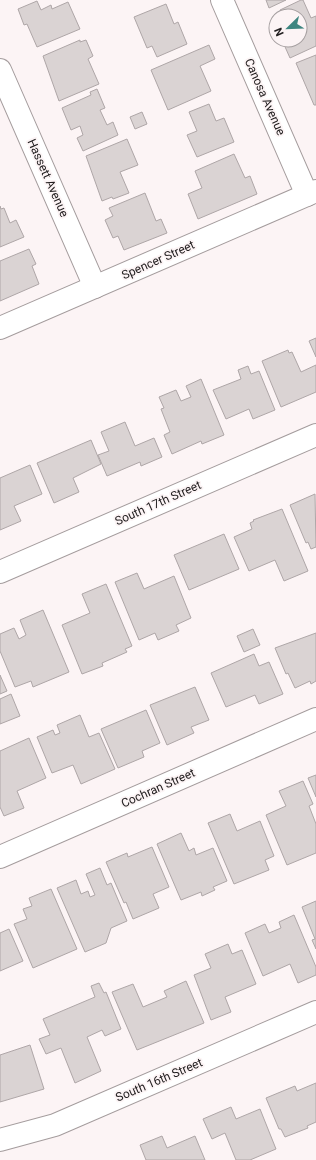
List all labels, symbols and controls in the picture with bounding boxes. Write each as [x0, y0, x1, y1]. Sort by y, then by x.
north arrow [268, 8, 308, 48]
text: N [272, 25, 287, 38]
street label: Canosa Avenue [242, 56, 288, 138]
street label: Hassett Avenue [25, 137, 71, 219]
street label: Spencer Street [119, 238, 197, 282]
street label: South 17th Street [113, 478, 203, 528]
street label: Cochran Street [119, 765, 197, 810]
street label: South 16th Street [114, 1055, 204, 1105]

